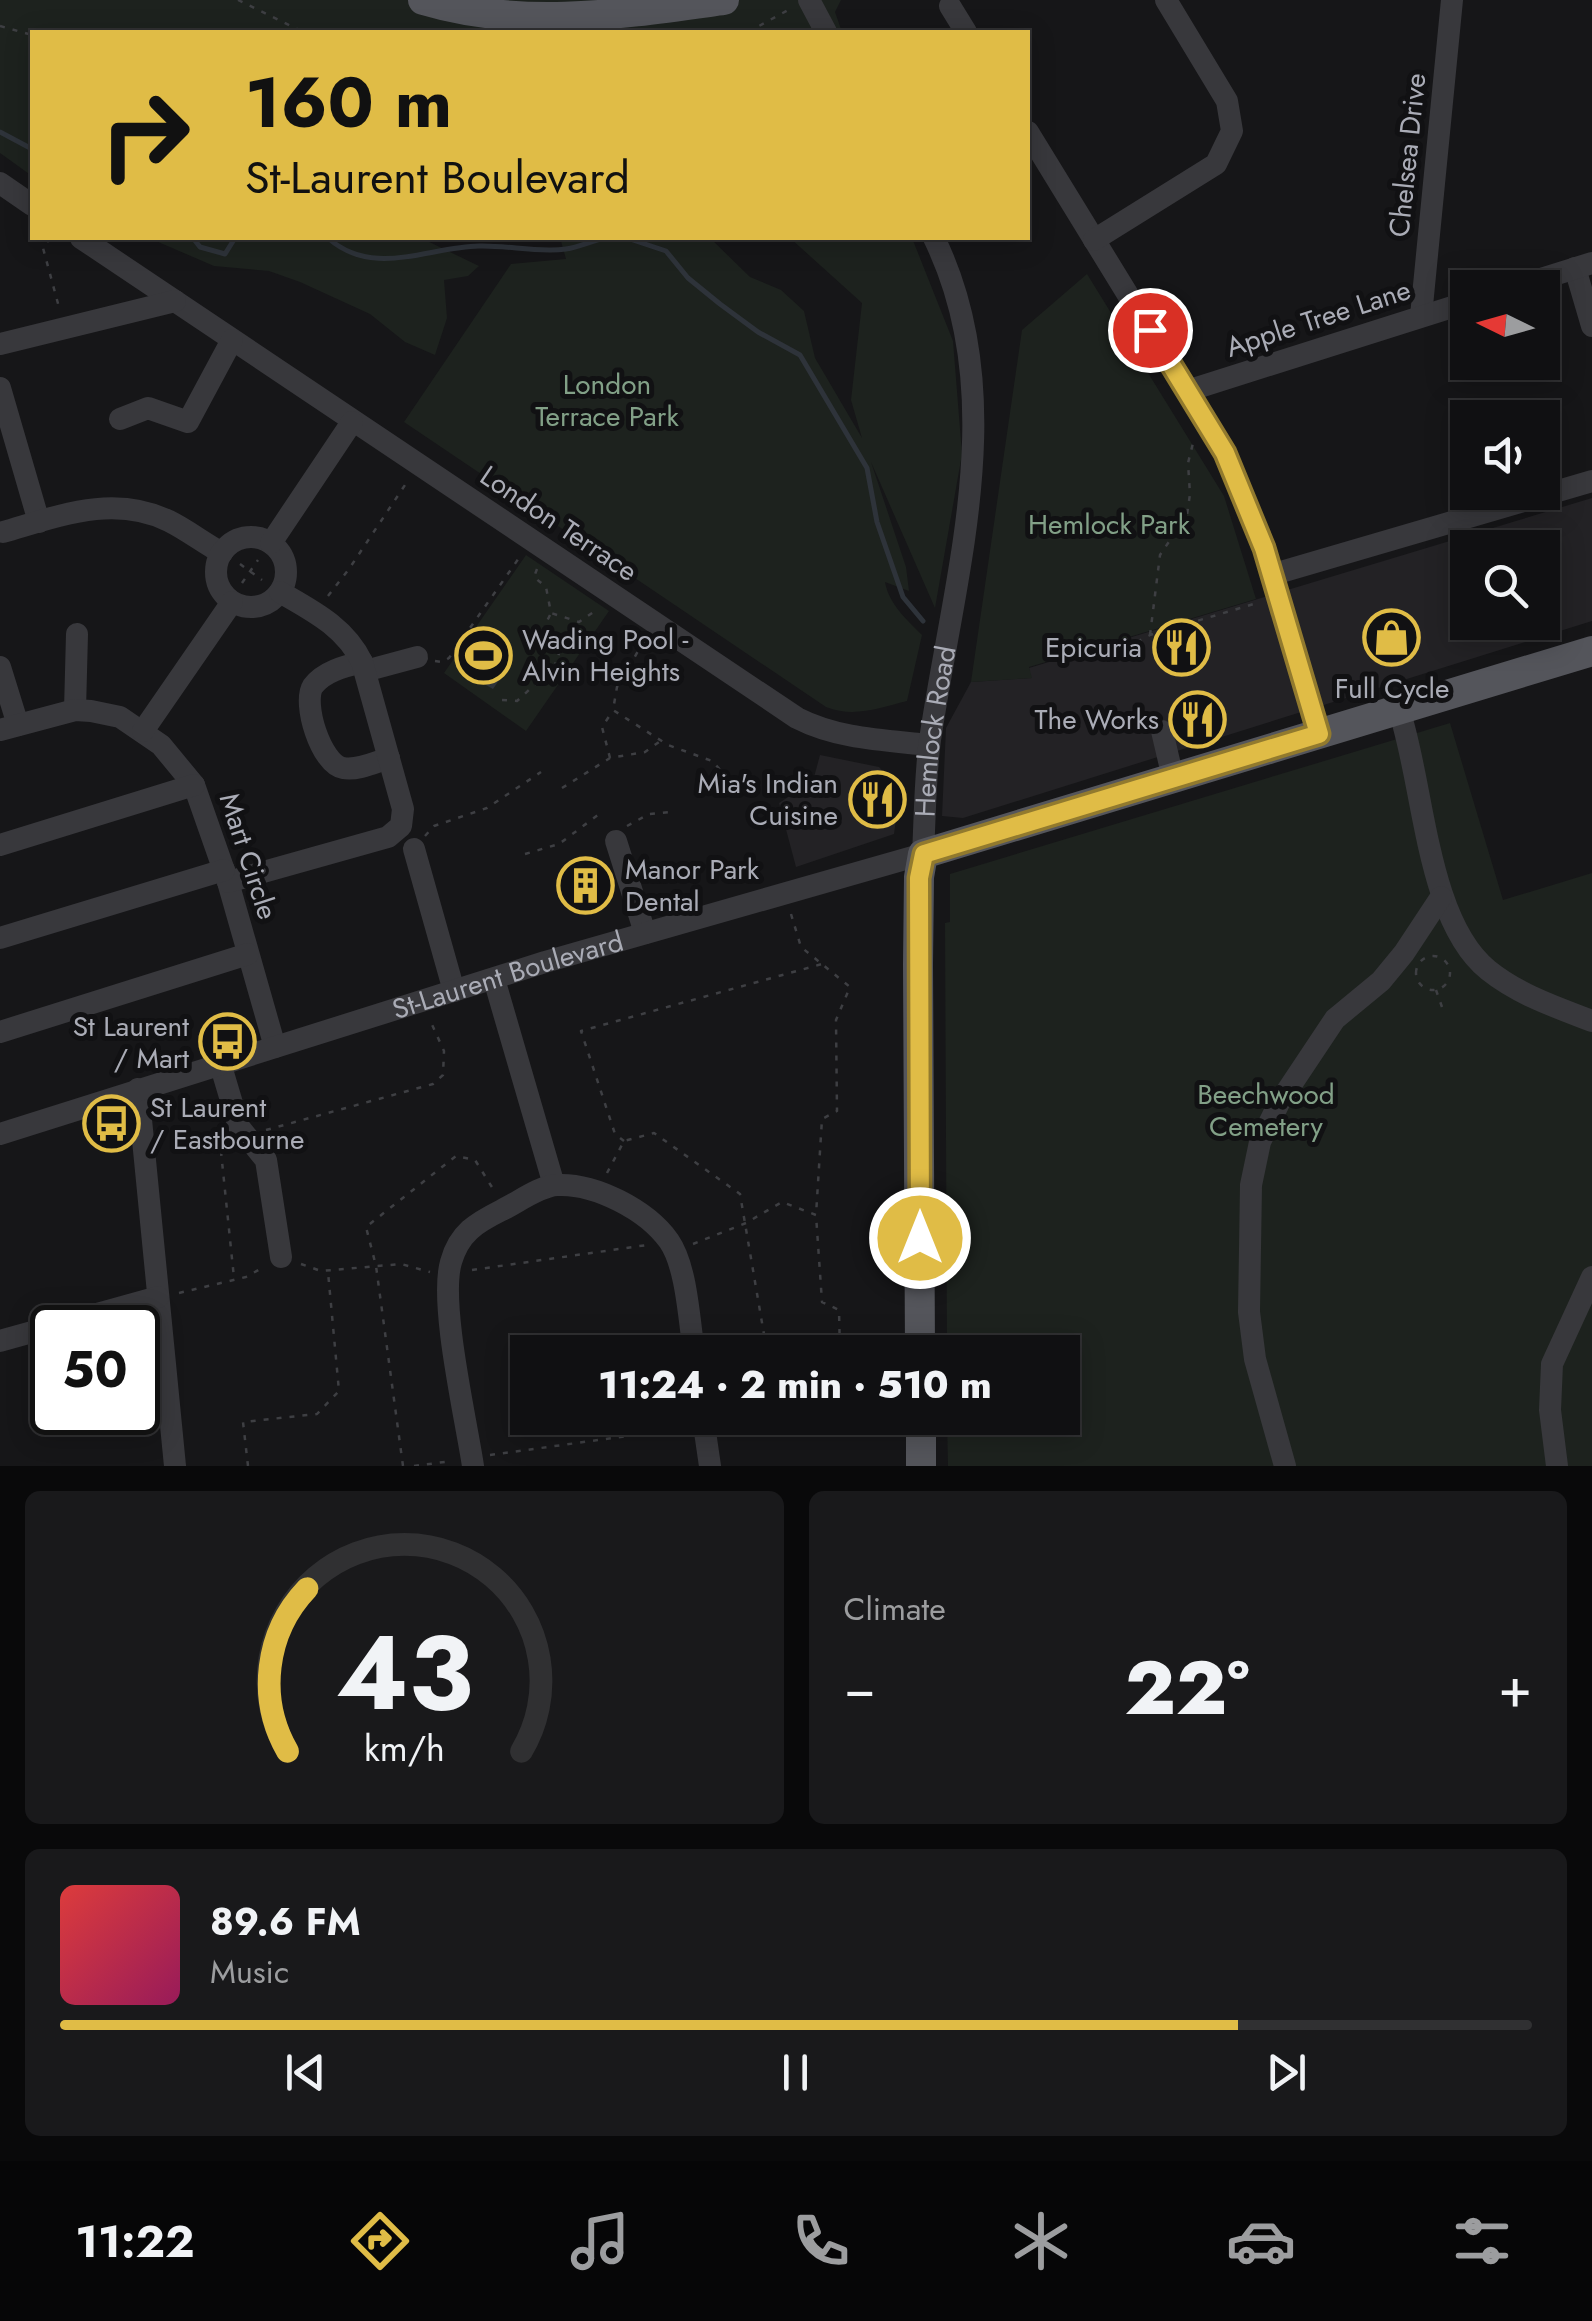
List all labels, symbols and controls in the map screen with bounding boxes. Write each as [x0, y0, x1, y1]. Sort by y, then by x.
text: 160 m [245, 52, 452, 153]
icon: right [80, 70, 210, 200]
street label: Chelsea Drive [1379, 71, 1436, 239]
text: St-Laurent Boulevard [245, 145, 630, 210]
street label: Apple Tree Lane [1220, 269, 1416, 368]
north arrow [1450, 270, 1560, 380]
map controls [1450, 270, 1560, 640]
pin [1108, 288, 1193, 373]
icon: arrive [1123, 303, 1178, 358]
park label: London Terrace Park [535, 364, 679, 437]
button: sound [1450, 400, 1560, 510]
street label: London Terrace [472, 456, 646, 591]
park label: Hemlock Park [1028, 504, 1191, 545]
button: search [1450, 530, 1560, 640]
shop icon: Full Cycle [1362, 607, 1422, 667]
restaurant icon: Epicuria [1151, 617, 1211, 677]
place label: Wading Pool - Alvin Heights [522, 619, 689, 692]
sports icon: Wading Pool - Alvin Heights [453, 625, 513, 685]
place label: Epicuria [1045, 627, 1142, 668]
street label: Hemlock Road [905, 642, 967, 818]
place label: Full Cycle [1335, 668, 1449, 709]
restaurant icon: The Works [1168, 689, 1228, 749]
place label: The Works [1034, 699, 1159, 740]
place label: Mia's Indian Cuisine [698, 763, 838, 836]
restaurant icon: Mia's Indian Cuisine [847, 769, 907, 829]
street label: Mart Circle [209, 788, 288, 925]
place label: Manor Park Dental [625, 849, 760, 922]
building icon: Manor Park Dental [556, 855, 616, 915]
street label: St-Laurent Boulevard [387, 921, 628, 1030]
place label: St Laurent / Mart [73, 1006, 189, 1079]
bus stop icon: St Laurent / Mart [198, 1012, 258, 1072]
park label: Beechwood Cemetery [1197, 1074, 1335, 1147]
place label: St Laurent / Eastbourne [150, 1087, 304, 1160]
bus stop icon: St Laurent / Eastbourne [81, 1093, 141, 1153]
position arrow [868, 1186, 972, 1290]
speed limit sign: 50 [30, 1305, 160, 1435]
text: 11:24 · 2 min · 510 m [598, 1357, 992, 1412]
text: Climate [844, 1586, 946, 1632]
text: 43 [336, 1598, 473, 1748]
text: 22° [1125, 1634, 1250, 1742]
text: − [844, 1648, 876, 1728]
text: + [1498, 1648, 1532, 1728]
text: km/h [364, 1723, 445, 1774]
text: 89.6 FM [210, 1894, 361, 1949]
text: Music [210, 1949, 289, 1995]
icon: previous [278, 2045, 333, 2100]
icon: pause [768, 2045, 823, 2100]
icon: next [1259, 2045, 1314, 2100]
icon: directions [345, 2206, 415, 2276]
icon: music [565, 2206, 635, 2276]
icon: phone [786, 2206, 856, 2276]
icon: climate [1006, 2206, 1076, 2276]
icon: car [1226, 2206, 1296, 2276]
icon: filters [1447, 2206, 1517, 2276]
text: 11:22 [75, 2209, 195, 2274]

